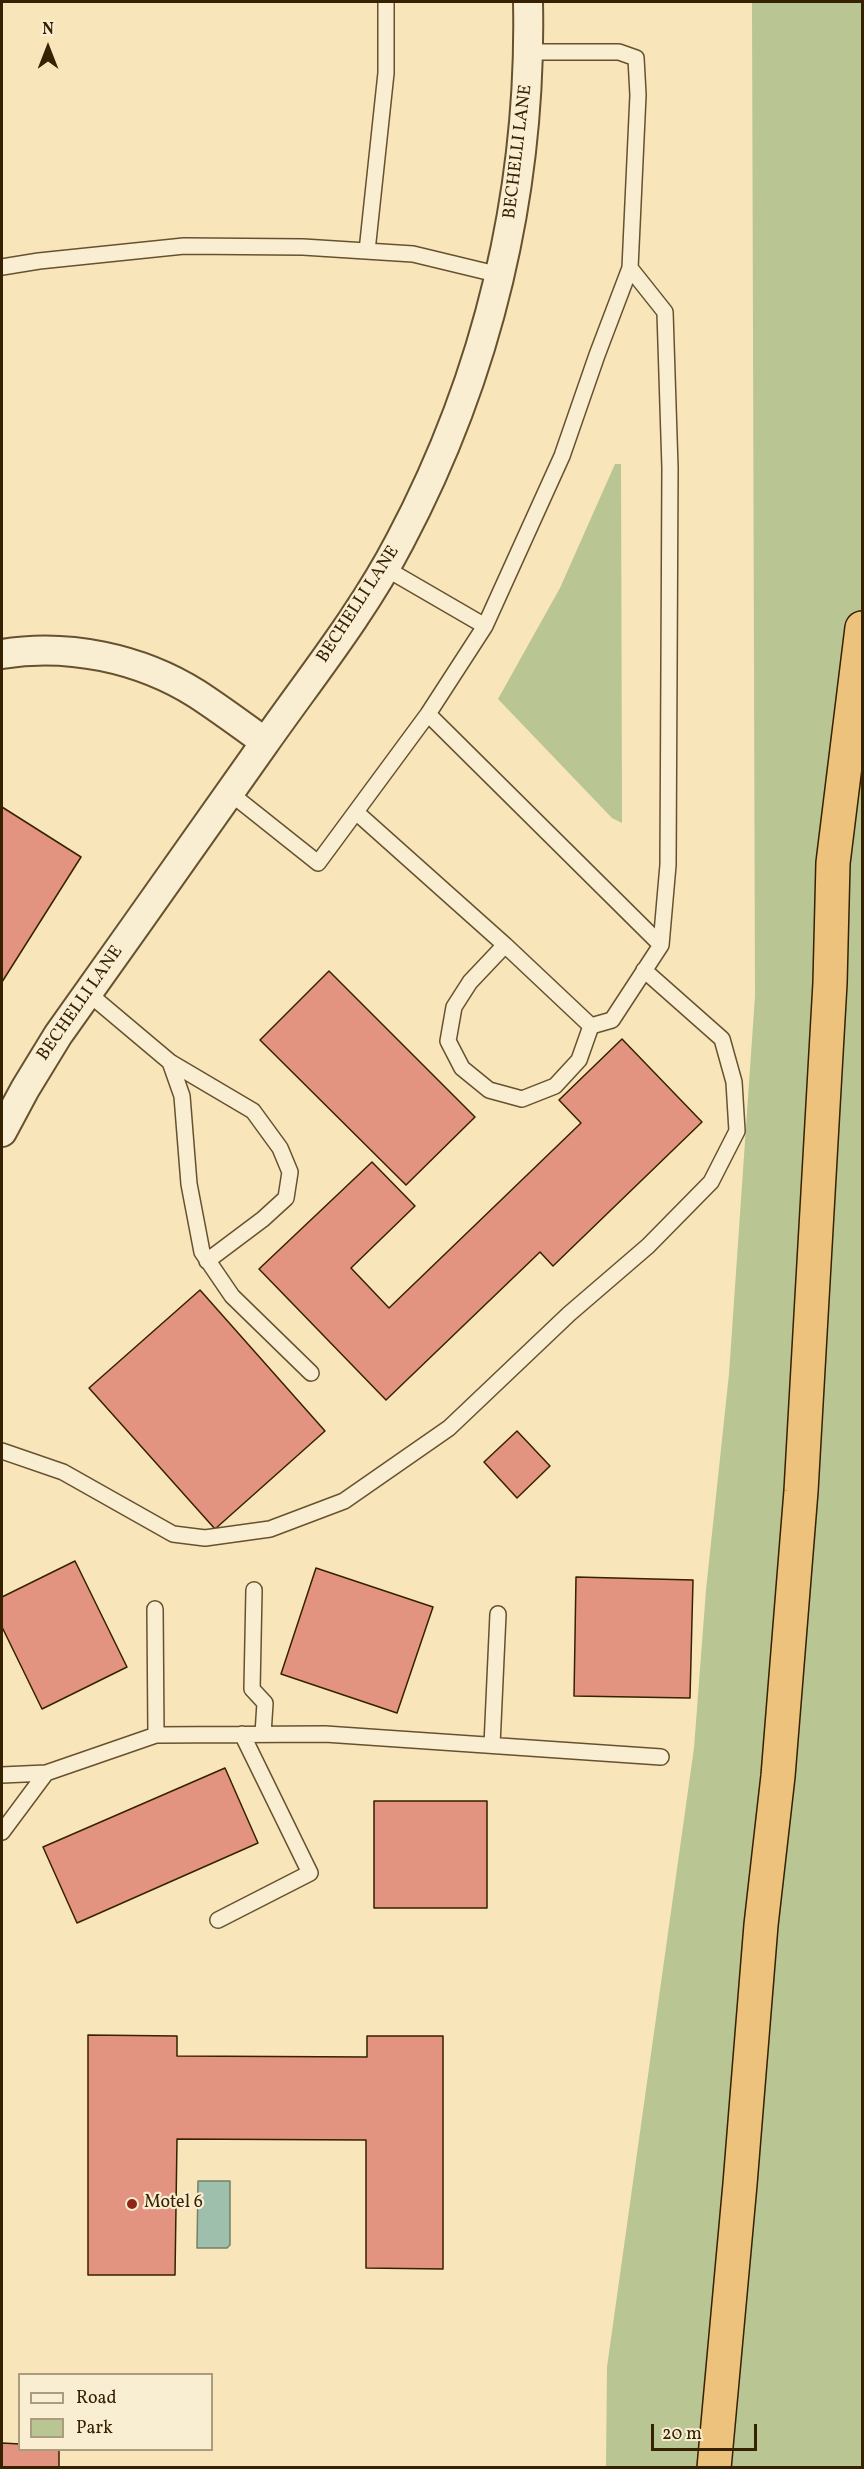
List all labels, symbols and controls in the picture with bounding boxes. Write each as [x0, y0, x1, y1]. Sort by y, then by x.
north arrow [18, 18, 78, 78]
text: N [42, 19, 54, 41]
street label: BECHELLI LANE [500, 84, 538, 220]
street label: BECHELLI LANE [313, 542, 405, 668]
street label: BECHELLI LANE [33, 942, 129, 1066]
place label: Motel 6 [144, 2193, 203, 2215]
marker: Motel 6 [125, 2197, 139, 2211]
legend [18, 2373, 213, 2451]
text: Road [76, 2386, 117, 2411]
scale bar [654, 2412, 760, 2450]
text: Park [76, 2416, 113, 2441]
text: 20 m [662, 2422, 702, 2447]

